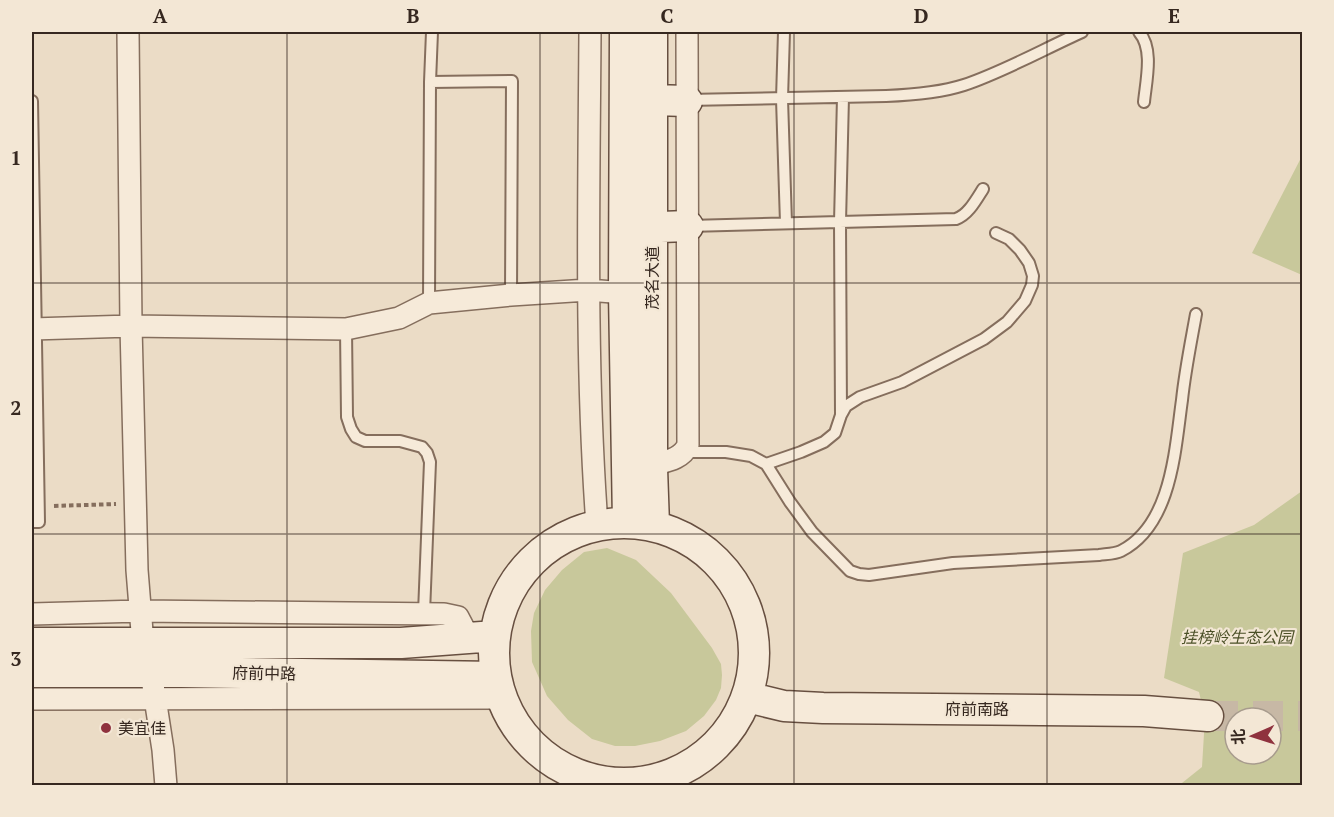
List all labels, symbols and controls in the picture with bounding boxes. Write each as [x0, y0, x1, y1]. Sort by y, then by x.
text: A [153, 2, 168, 29]
text: B [407, 2, 420, 29]
text: C [660, 2, 674, 29]
text: D [914, 2, 928, 29]
text: E [1168, 2, 1180, 29]
text: 1 [10, 144, 22, 171]
street label: 茂名大道 [641, 246, 663, 310]
text: 2 [10, 394, 22, 421]
park label: 挂榜岭生态公园 [1181, 626, 1295, 648]
text: 3 [10, 645, 22, 672]
street label: 府前中路 [232, 661, 296, 685]
street label: 府前南路 [945, 698, 1009, 720]
north arrow [1223, 706, 1283, 766]
place label: 美宜佳 [118, 717, 166, 739]
marker: 美宜佳 [99, 721, 113, 735]
text: 北 [1227, 728, 1249, 745]

